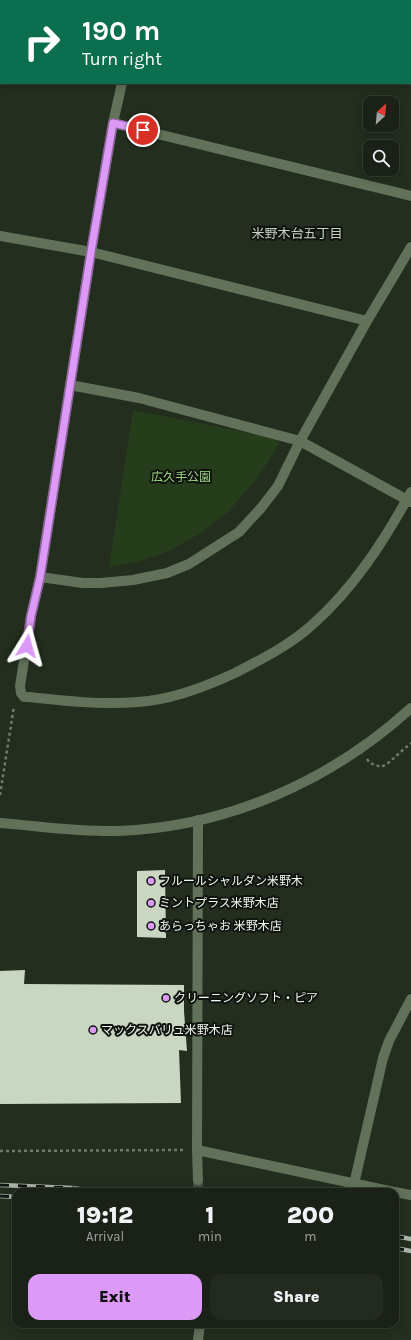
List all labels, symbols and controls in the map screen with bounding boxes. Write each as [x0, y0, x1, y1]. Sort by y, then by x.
text: 190 m [82, 14, 160, 47]
icon: right [16, 16, 68, 68]
text: Turn right [82, 48, 162, 70]
north arrow [363, 96, 399, 132]
map controls [363, 96, 399, 176]
pin [126, 113, 160, 147]
icon: arrive [132, 119, 154, 141]
button: search [363, 140, 399, 176]
district label: 米野木台五丁目 [251, 226, 343, 241]
park label: 広久手公園 [151, 470, 211, 484]
position arrow [6, 625, 48, 667]
place label: フルールシャルダン米野木 [159, 874, 303, 888]
marker: フルールシャルダン米野木 [146, 876, 156, 886]
place label: ミントプラス米野木店 [159, 896, 279, 910]
marker: ミントプラス米野木店 [146, 898, 156, 908]
place label: あらっちゃお 米野木店 [159, 919, 282, 933]
marker: あらっちゃお 米野木店 [146, 921, 156, 931]
place label: クリーニングソフト・ピア [174, 991, 318, 1005]
marker: クリーニングソフト・ピア [161, 993, 171, 1003]
place label: マックスバリュ米野木店 [101, 1023, 233, 1037]
marker: マックスバリュ米野木店 [88, 1025, 98, 1035]
text: 19:12 [77, 1201, 133, 1229]
text: 1 [205, 1201, 215, 1229]
text: 200 [287, 1201, 334, 1229]
text: Arrival [86, 1229, 124, 1244]
text: min [198, 1229, 222, 1244]
text: m [304, 1229, 317, 1244]
button: Exit [28, 1274, 202, 1320]
button: Share [210, 1274, 383, 1320]

